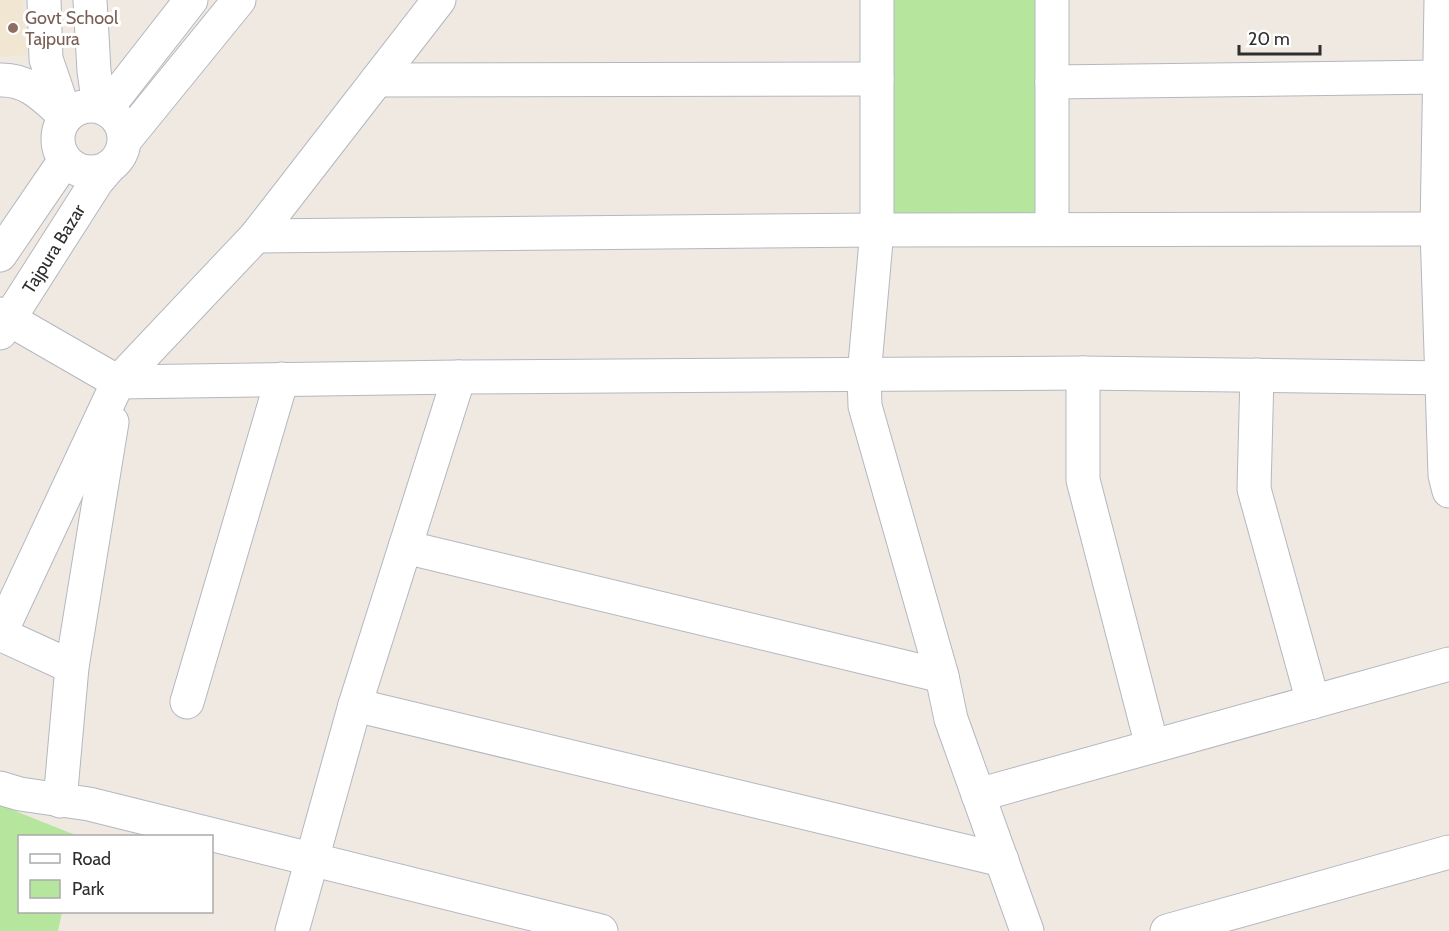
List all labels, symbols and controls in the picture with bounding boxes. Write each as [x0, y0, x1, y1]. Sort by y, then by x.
place label: Govt School Tajpura [25, 7, 119, 50]
scale bar [1239, 18, 1320, 56]
marker: Govt School Tajpura [6, 21, 20, 35]
text: 20 m [1248, 28, 1290, 50]
street label: Tajpura Bazar [18, 200, 90, 298]
legend [18, 835, 213, 913]
text: Road [72, 848, 111, 870]
text: Park [72, 878, 105, 900]

